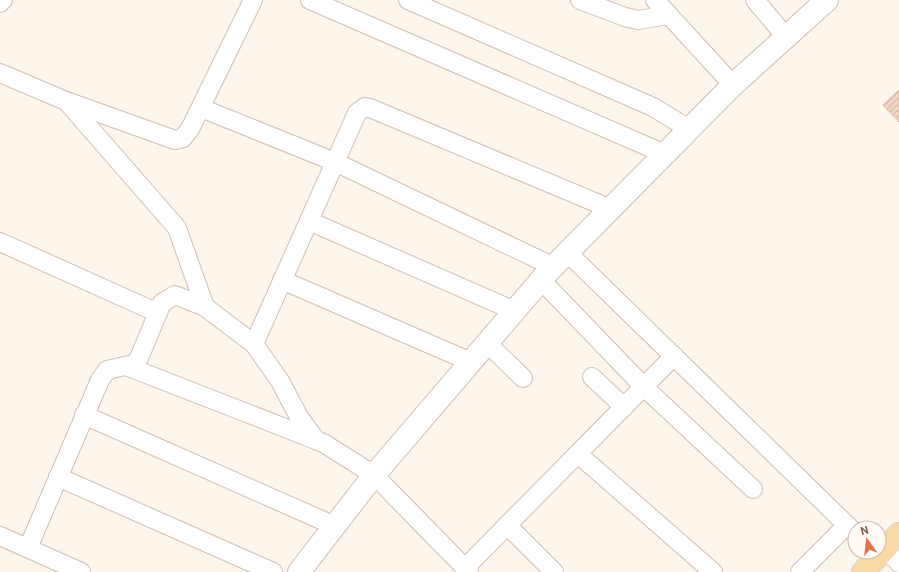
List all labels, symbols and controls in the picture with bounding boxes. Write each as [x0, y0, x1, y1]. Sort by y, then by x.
north arrow [847, 520, 887, 560]
text: N [859, 523, 870, 538]

